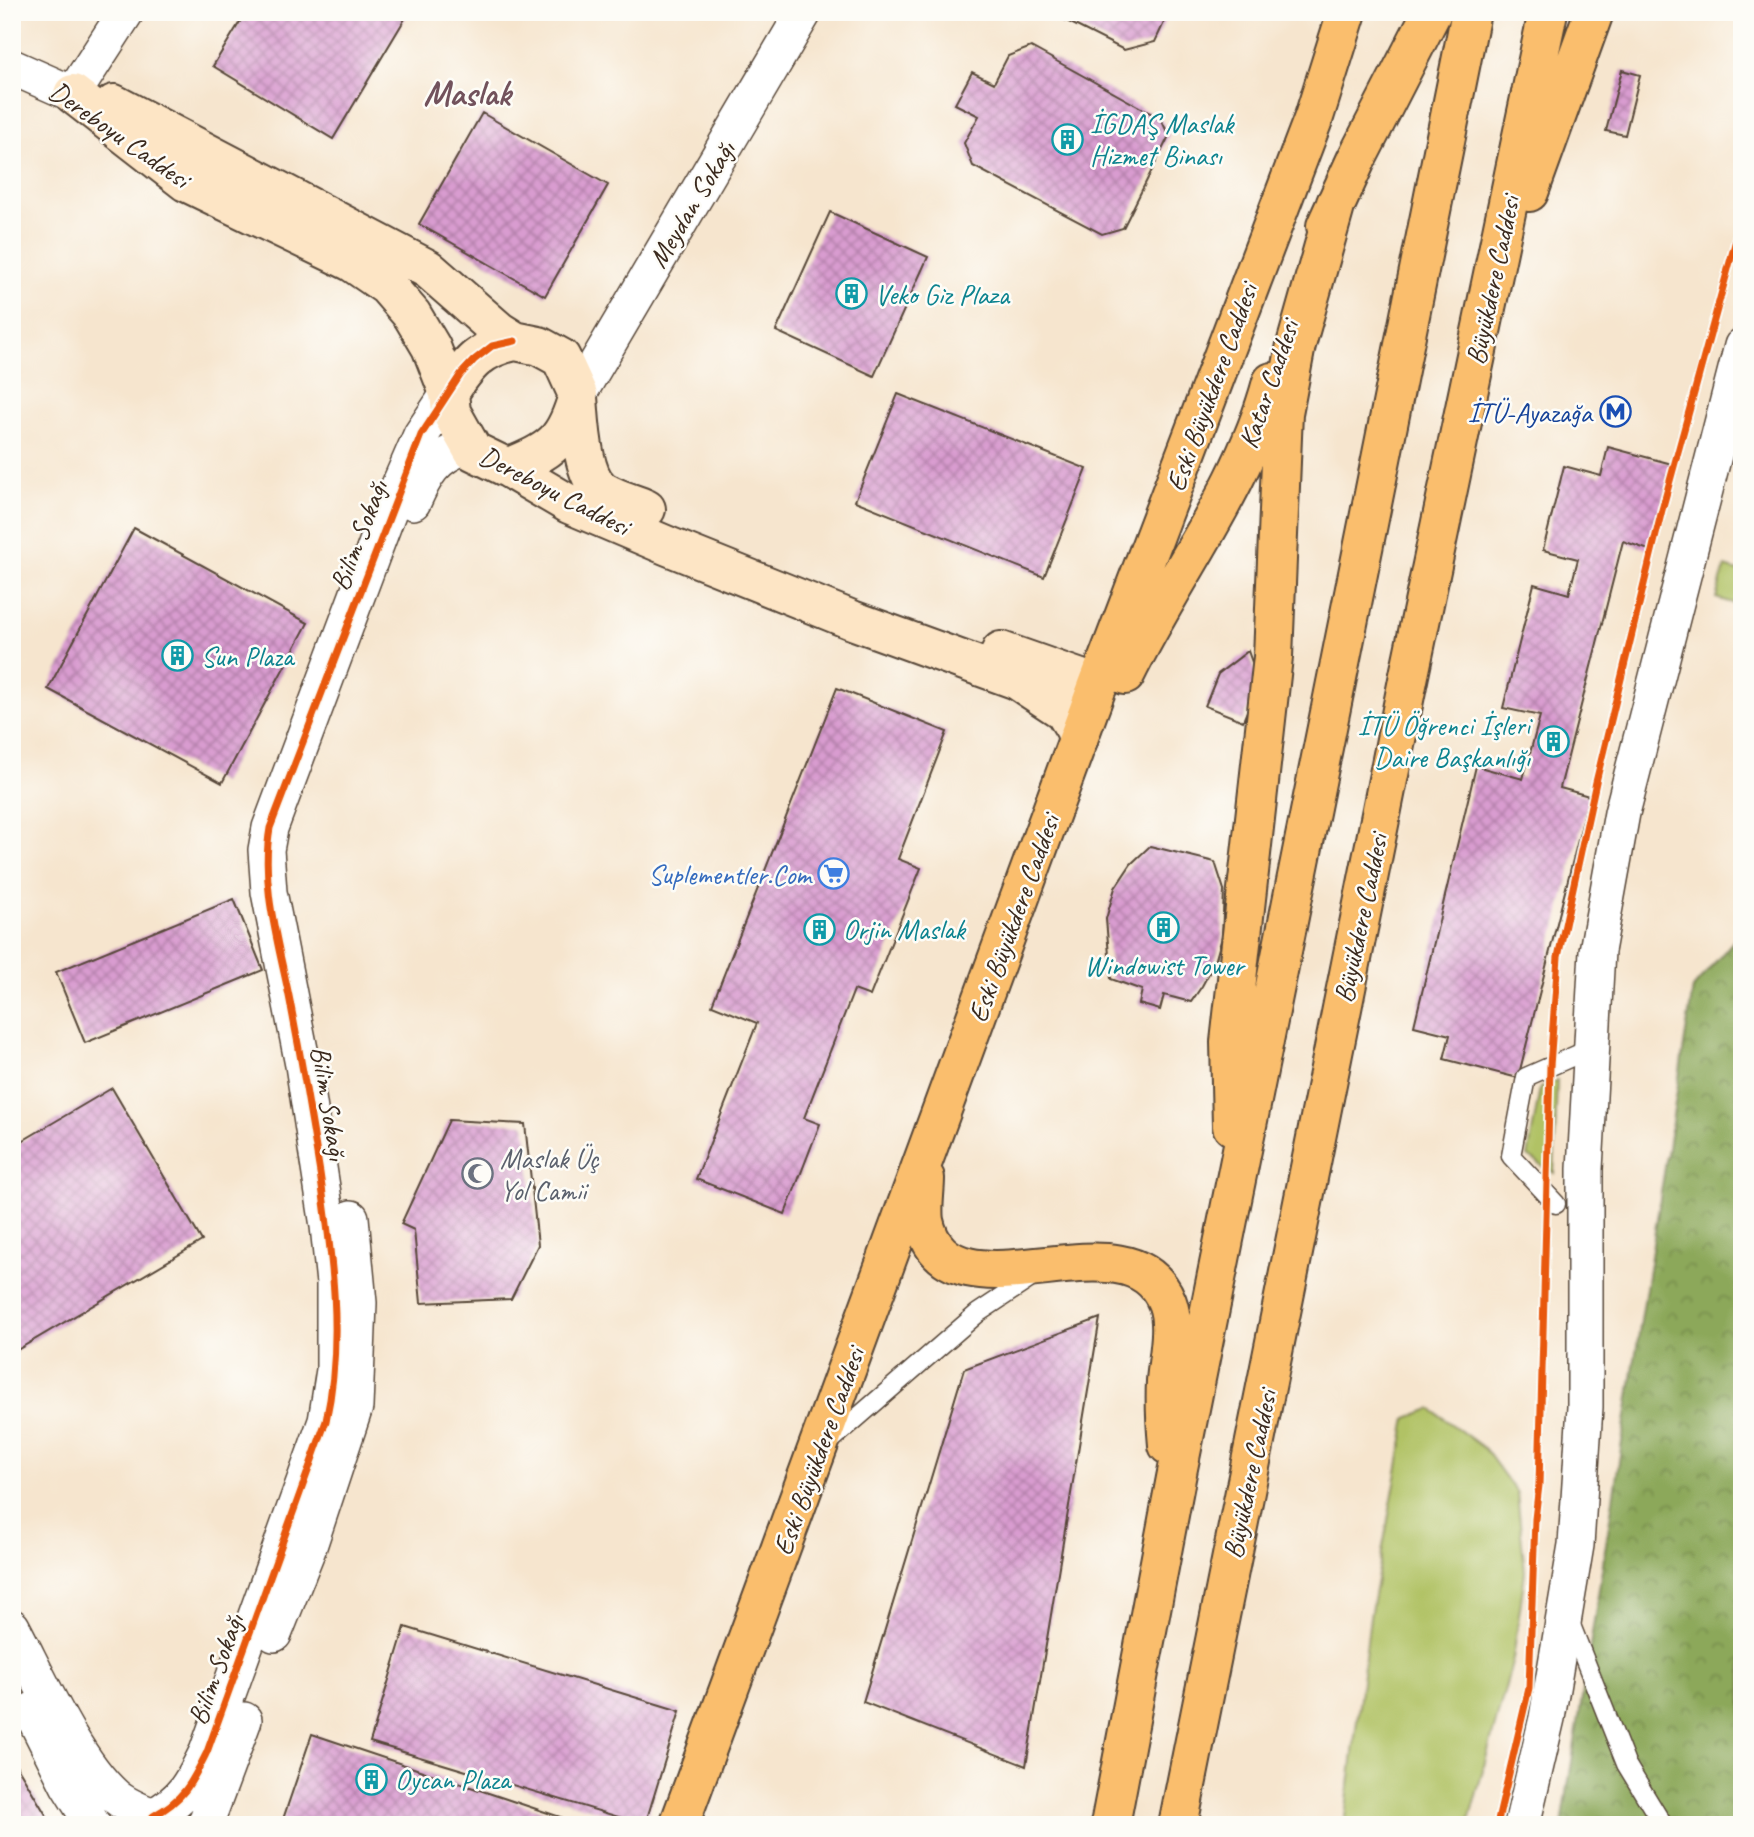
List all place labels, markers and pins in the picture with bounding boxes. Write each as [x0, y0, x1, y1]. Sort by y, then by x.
place label: İGDAŞ Maslak Hizmet Binası [1090, 106, 1235, 173]
building icon: İGDAŞ Maslak Hizmet Binası [1050, 122, 1084, 156]
building icon: Veko Giz Plaza [835, 277, 869, 311]
place label: Veko Giz Plaza [875, 277, 1011, 312]
place label: İTÜ-Ayazağa [1468, 395, 1594, 430]
metro station icon: İTÜ-Ayazağa [1598, 395, 1632, 429]
building icon: Sun Plaza [161, 639, 195, 673]
place label: Sun Plaza [201, 639, 296, 674]
place label: İTÜ Öğrenci İşleri Daire Başkanlığı [1358, 708, 1534, 775]
building icon: İTÜ Öğrenci İşleri Daire Başkanlığı [1536, 724, 1570, 758]
place label: Suplementler.Com [648, 857, 813, 892]
supermarket icon: Suplementler.Com [817, 857, 851, 891]
building icon: Windowist Tower [1147, 911, 1181, 945]
building icon: Orjin Maslak [803, 912, 837, 946]
place label: Orjin Maslak [843, 912, 966, 947]
place label: Windowist Tower [1085, 948, 1246, 983]
place label: Maslak Üç Yol Camii [500, 1141, 600, 1208]
mosque icon: Maslak Üç Yol Camii [460, 1157, 494, 1191]
building icon: Oycan Plaza [355, 1762, 389, 1796]
place label: Oycan Plaza [395, 1762, 512, 1797]

